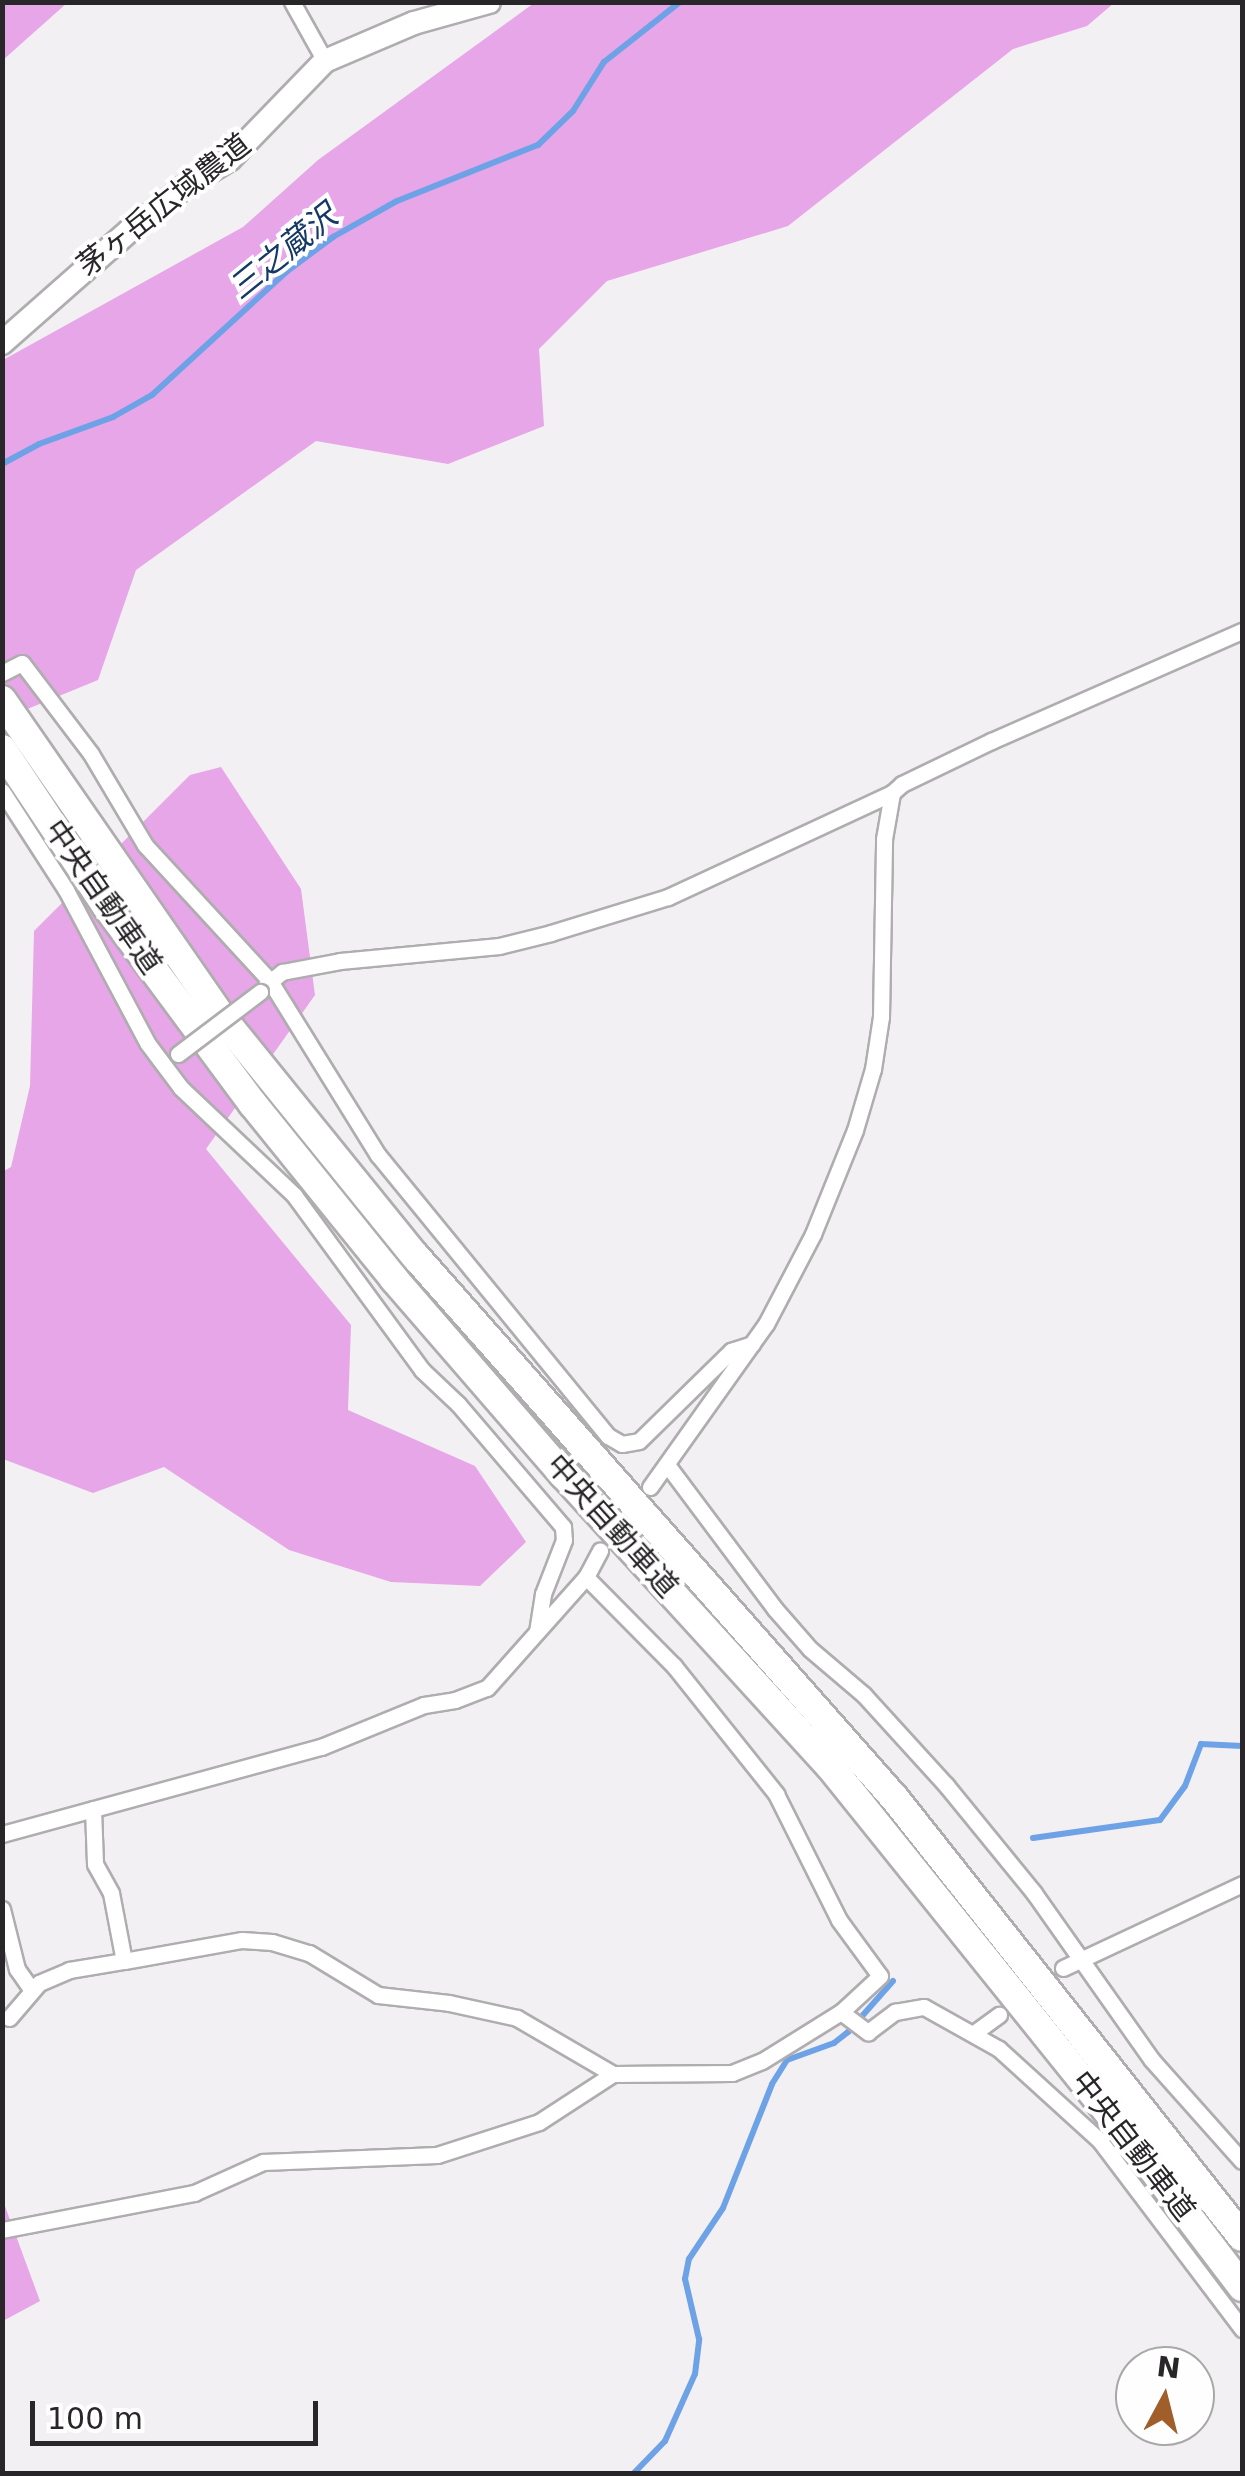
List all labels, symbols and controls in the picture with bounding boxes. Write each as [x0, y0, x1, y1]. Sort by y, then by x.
street label: 茅ヶ岳広域農道 [70, 126, 258, 284]
water label: 三之蔵沢 [221, 197, 345, 307]
street label: 中央自動車道 [37, 813, 169, 981]
street label: 中央自動車道 [538, 1447, 686, 1605]
street label: 中央自動車道 [1063, 2064, 1203, 2228]
north arrow [1115, 2346, 1215, 2446]
text: N [1155, 2350, 1182, 2386]
scale bar [35, 2381, 322, 2443]
text: 100 m [47, 2401, 143, 2436]

